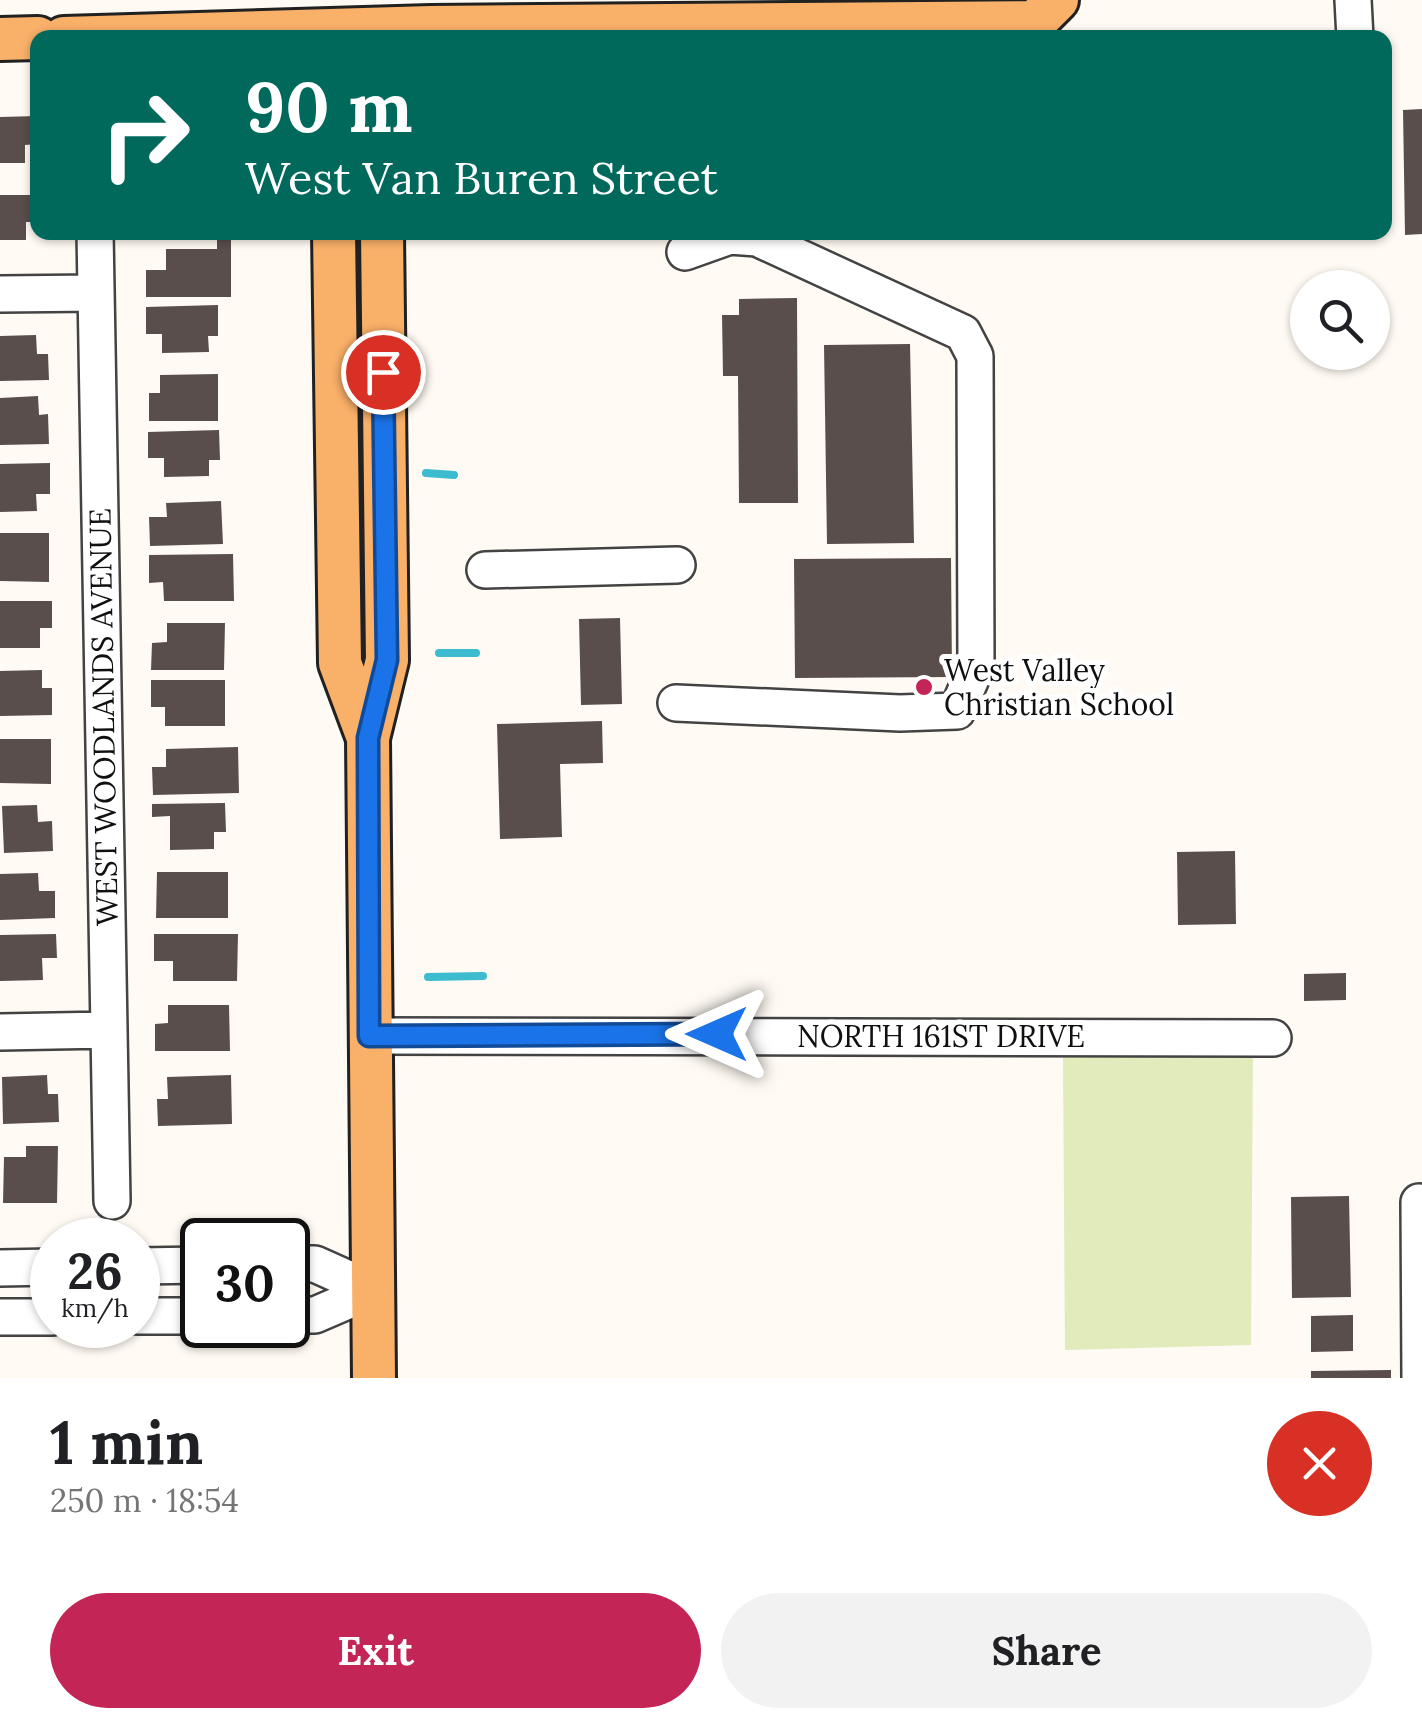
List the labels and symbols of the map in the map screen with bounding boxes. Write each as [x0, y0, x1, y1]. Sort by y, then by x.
pin [341, 330, 426, 415]
street label: WEST WOODLANDS AVENUE [80, 508, 126, 926]
place label: West Valley Christian School [944, 651, 1174, 723]
marker: West Valley Christian School [913, 676, 935, 698]
position arrow [665, 982, 769, 1086]
street label: NORTH 161ST DRIVE [797, 1017, 1085, 1055]
speed limit sign: 30 [180, 1218, 310, 1348]

